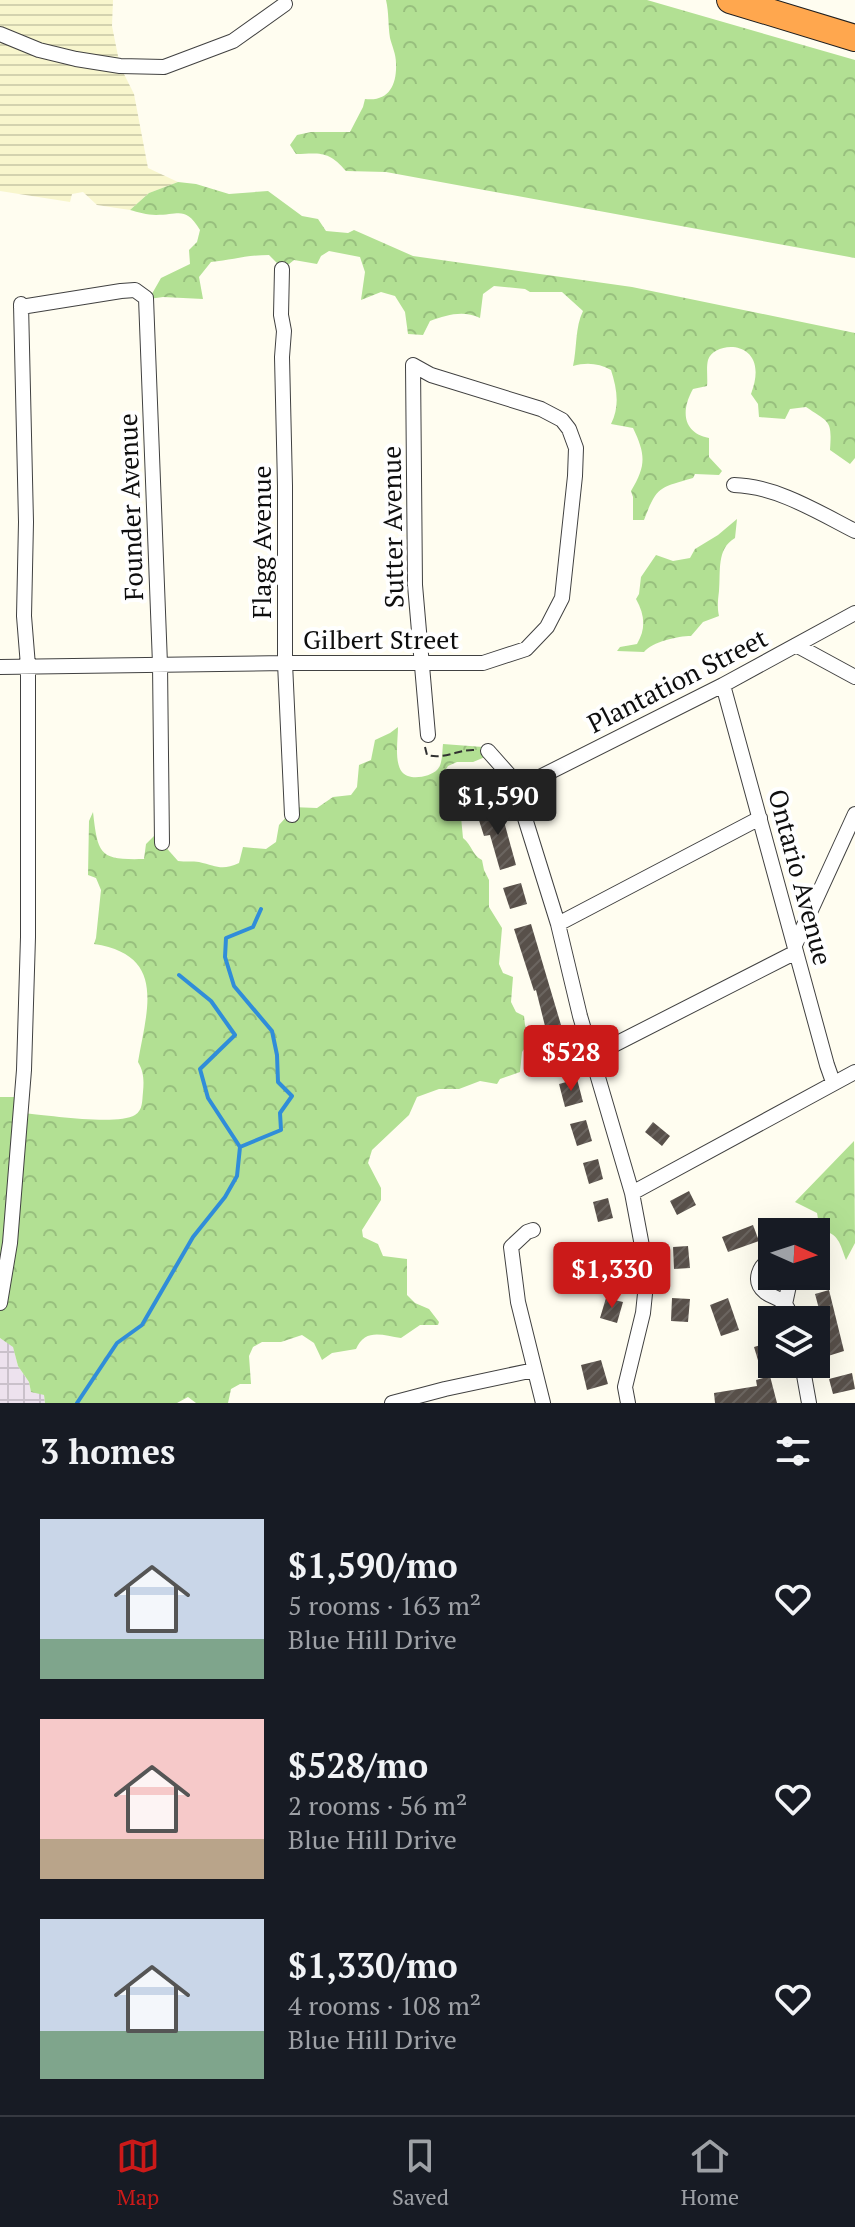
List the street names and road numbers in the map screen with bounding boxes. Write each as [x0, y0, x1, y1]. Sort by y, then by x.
street label: Founder Avenue [110, 413, 150, 601]
street label: Sutter Avenue [374, 446, 410, 608]
street label: Flagg Avenue [244, 465, 278, 619]
street label: Plantation Street [581, 620, 773, 740]
street label: Gilbert Street [303, 622, 459, 656]
street label: Ontario Avenue [761, 785, 841, 969]

